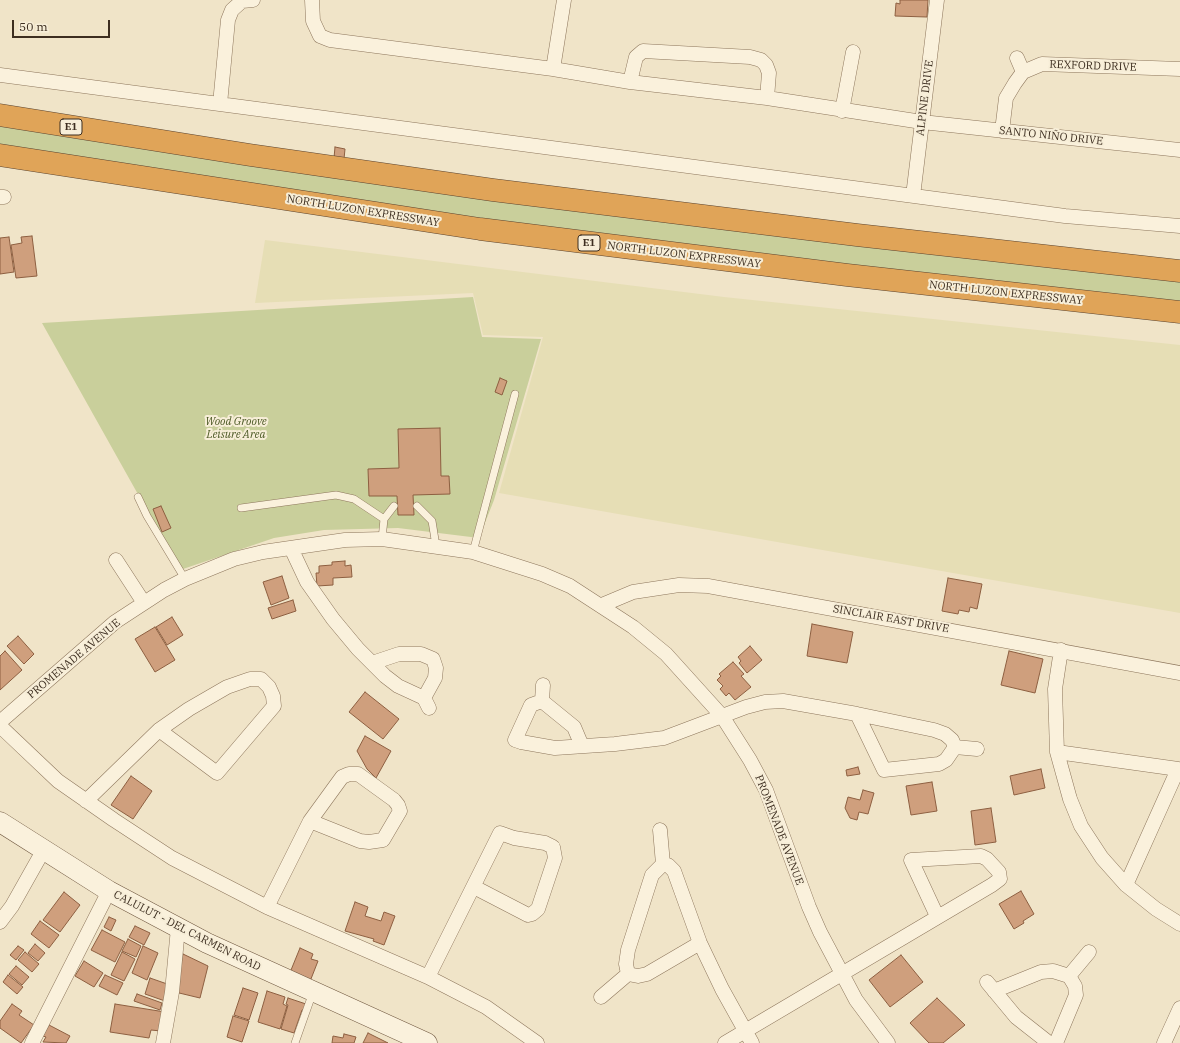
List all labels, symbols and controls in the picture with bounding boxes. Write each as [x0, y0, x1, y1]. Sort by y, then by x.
scale bar [14, 12, 112, 38]
text: 50 m [19, 19, 48, 34]
street label: REXFORD DRIVE [1049, 58, 1137, 74]
street label: ALPINE DRIVE [914, 59, 936, 137]
road number: E1 [60, 119, 82, 135]
street label: SANTO NIÑO DRIVE [998, 124, 1104, 148]
street label: NORTH LUZON EXPRESSWAY [286, 192, 440, 230]
road number: E1 [578, 235, 600, 251]
street label: NORTH LUZON EXPRESSWAY [606, 239, 762, 271]
street label: NORTH LUZON EXPRESSWAY [928, 278, 1084, 308]
park label: Wood Groove Leisure Area [205, 415, 267, 441]
street label: SINCLAIR EAST DRIVE [832, 602, 950, 636]
street label: PROMENADE AVENUE [25, 616, 123, 702]
street label: PROMENADE AVENUE [752, 773, 806, 887]
street label: CALULUT - DEL CARMEN ROAD [111, 888, 263, 974]

